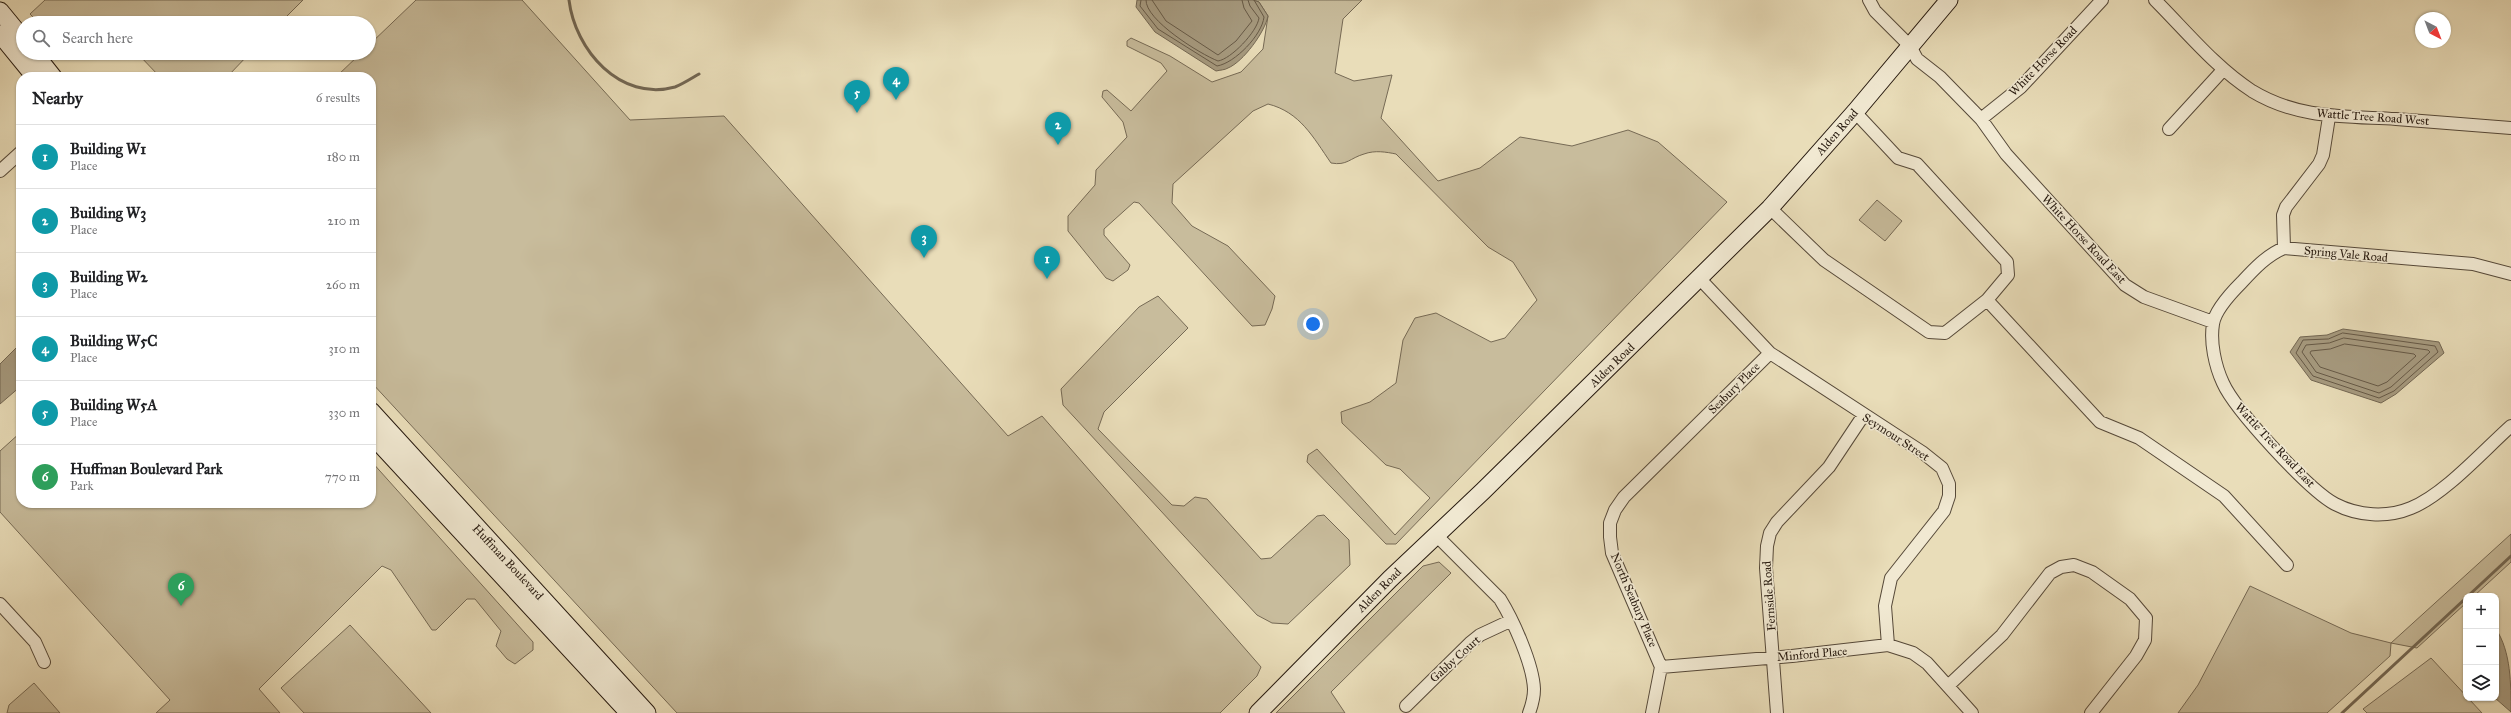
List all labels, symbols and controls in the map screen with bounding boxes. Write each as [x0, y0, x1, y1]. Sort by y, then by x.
north arrow [2415, 12, 2451, 48]
search box [16, 16, 376, 60]
street label: White Horse Road [2006, 23, 2080, 99]
icon: search [30, 27, 52, 49]
text: Search here [62, 29, 133, 47]
pin: 4 [883, 67, 909, 100]
pin: 5 [844, 80, 870, 113]
text: Nearby [32, 88, 83, 109]
text: 6 results [316, 90, 360, 106]
street label: Alden Road [1812, 106, 1861, 159]
street label: Wattle Tree Road West [2316, 106, 2430, 128]
pin: 2 [1045, 112, 1071, 145]
text: Building W1 [70, 140, 146, 158]
text: 1 [42, 149, 48, 165]
text: 180 m [327, 149, 360, 165]
text: Place [70, 158, 97, 174]
street label: White Horse Road East [2039, 192, 2129, 287]
text: Building W3 [70, 204, 146, 222]
text: 2 [42, 213, 48, 229]
text: 210 m [327, 213, 360, 229]
text: Place [70, 222, 97, 238]
pin: 3 [911, 225, 937, 258]
street label: Spring Vale Road [2303, 243, 2389, 266]
pin: 1 [1034, 246, 1060, 279]
text: Building W2 [70, 268, 148, 286]
text: 3 [42, 277, 48, 293]
text: 260 m [326, 277, 360, 293]
text: Place [70, 286, 97, 302]
your location [1303, 314, 1323, 334]
text: Building W5C [70, 332, 157, 350]
street label: Alden Road [1586, 340, 1637, 391]
text: 4 [41, 341, 49, 357]
text: 310 m [328, 341, 360, 357]
text: Place [70, 350, 97, 366]
street label: Seabury Place [1705, 359, 1763, 417]
text: Building W5A [70, 396, 157, 414]
street label: Wattle Tree Road East [2232, 400, 2318, 491]
text: 5 [42, 405, 48, 421]
text: 330 m [328, 405, 360, 421]
street label: Seymour Street [1860, 410, 1933, 464]
text: Place [70, 414, 97, 430]
text: Huffman Boulevard Park [70, 460, 223, 478]
text: 6 [42, 469, 48, 485]
text: 770 m [325, 469, 360, 485]
text: Park [70, 478, 94, 494]
street label: Huffman Boulevard [469, 521, 547, 603]
street label: North Seabury Place [1608, 551, 1660, 649]
street label: Fernside Road [1760, 560, 1778, 632]
street label: Alden Road [1353, 565, 1404, 616]
pin: 6 [168, 573, 194, 606]
map controls [2463, 593, 2499, 701]
button: + [2463, 593, 2499, 629]
button: − [2463, 629, 2499, 665]
street label: Gabby Court [1427, 632, 1484, 685]
street label: Minford Place [1776, 644, 1848, 664]
button: layers [2463, 665, 2499, 701]

